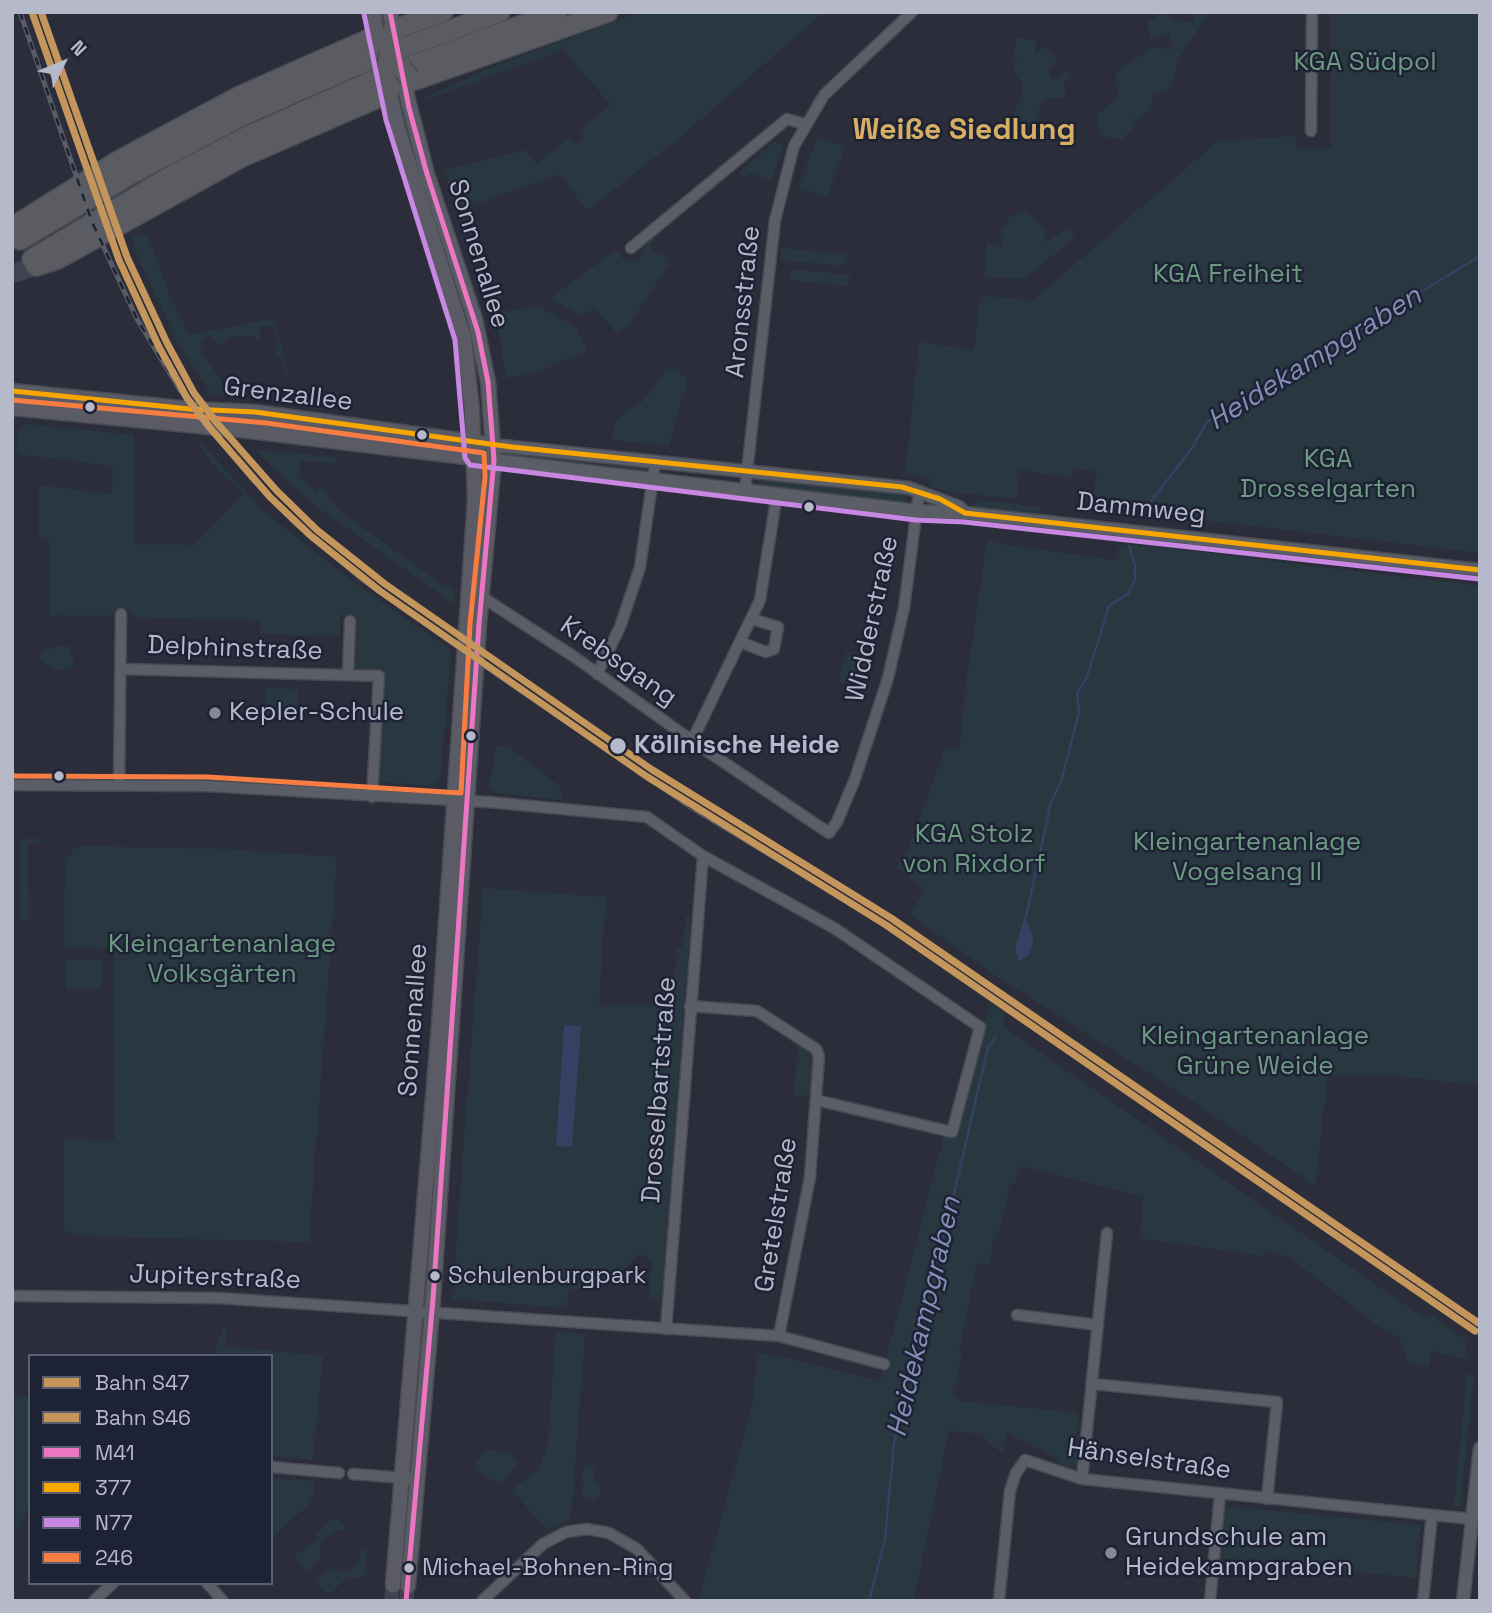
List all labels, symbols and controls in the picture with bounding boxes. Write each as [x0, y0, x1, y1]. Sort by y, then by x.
north arrow [28, 28, 98, 98]
text: N [65, 35, 92, 62]
park label: KGA Südpol [1293, 47, 1437, 79]
district label: Weiße Siedlung [852, 113, 1076, 149]
street label: Sonnenallee [441, 176, 515, 332]
street label: Aronsstraße [720, 224, 768, 380]
park label: KGA Freiheit [1153, 259, 1303, 291]
water label: Heidekampgraben [1202, 280, 1428, 438]
street label: Grenzallee [222, 372, 354, 418]
unlabelled marker [83, 400, 97, 414]
unlabelled marker [415, 428, 429, 442]
park label: KGA Drosselgarten [1240, 444, 1416, 505]
street label: Dammweg [1075, 487, 1207, 531]
unlabelled marker [802, 500, 816, 514]
street label: Widderstraße [840, 533, 906, 705]
street label: Krebsgang [554, 610, 682, 714]
street label: Delphinstraße [147, 630, 323, 668]
place label: Kepler-Schule [229, 697, 404, 729]
marker: Kepler-Schule [207, 705, 223, 721]
unlabelled marker [464, 729, 478, 743]
place label: Köllnische Heide [634, 730, 840, 762]
marker: Köllnische Heide [608, 736, 628, 756]
unlabelled marker [52, 769, 66, 783]
park label: KGA Stolz von Rixdorf [902, 819, 1046, 880]
park label: Kleingartenanlage Vogelsang II [1133, 827, 1361, 888]
park label: Kleingartenanlage Volksgärten [108, 929, 336, 990]
street label: Sonnenallee [393, 942, 435, 1098]
street label: Drosselbartstraße [637, 976, 683, 1204]
park label: Kleingartenanlage Grüne Weide [1141, 1021, 1369, 1082]
street label: Gretelstraße [749, 1136, 805, 1294]
water label: Heidekampgraben [881, 1194, 969, 1440]
street label: Jupiterstraße [129, 1259, 301, 1297]
place label: Schulenburgpark [448, 1262, 646, 1290]
marker: Schulenburgpark [428, 1269, 442, 1283]
legend [28, 1354, 273, 1585]
text: Bahn S47 [95, 1369, 189, 1396]
text: Bahn S46 [95, 1404, 191, 1431]
street label: Hänselstraße [1065, 1433, 1233, 1487]
text: M41 [95, 1439, 135, 1466]
text: 377 [95, 1474, 131, 1501]
text: N77 [95, 1509, 133, 1536]
place label: Grundschule am Heidekampgraben [1125, 1522, 1353, 1584]
text: 246 [95, 1544, 133, 1571]
marker: Grundschule am Heidekampgraben [1103, 1545, 1119, 1561]
place label: Michael-Bohnen-Ring [422, 1554, 673, 1582]
marker: Michael-Bohnen-Ring [402, 1561, 416, 1575]

